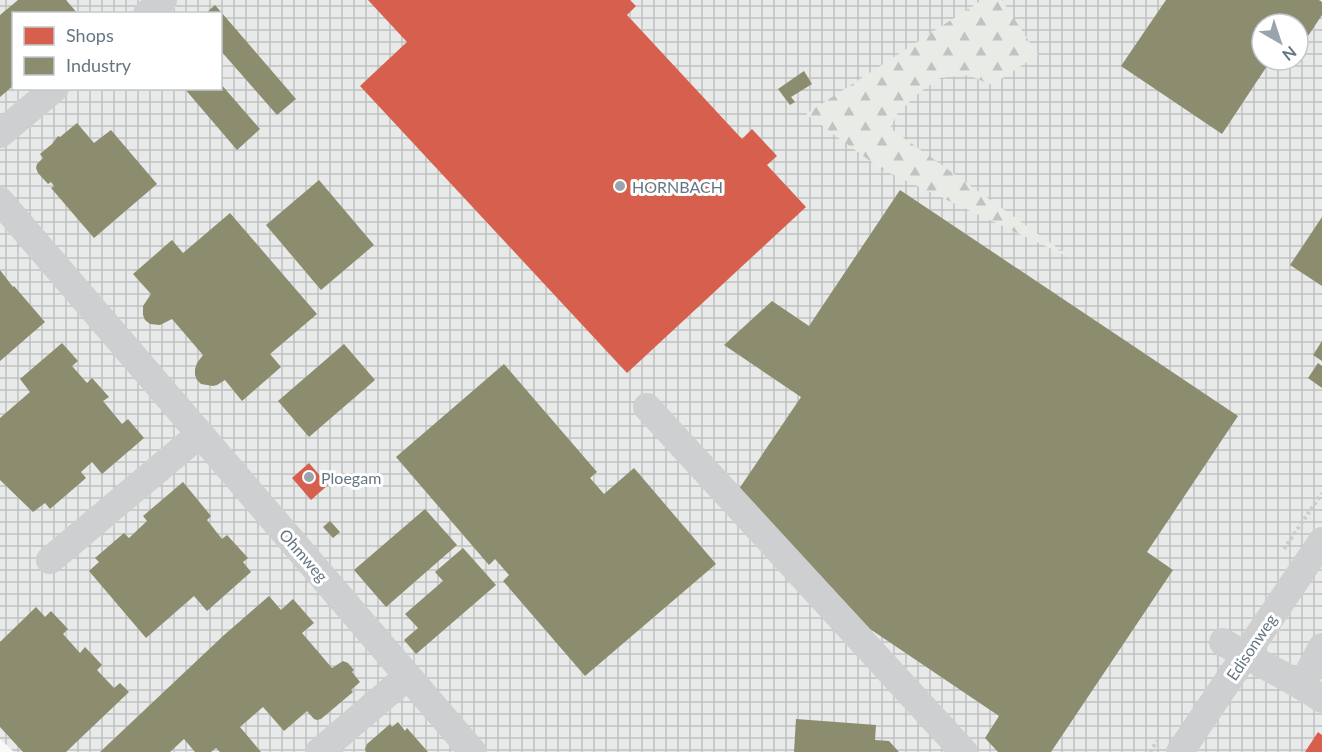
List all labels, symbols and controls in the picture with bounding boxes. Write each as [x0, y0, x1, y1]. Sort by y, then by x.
legend [12, 12, 222, 90]
north arrow [1250, 12, 1310, 72]
text: Shops [66, 24, 114, 46]
text: N [1279, 43, 1301, 65]
text: Industry [66, 54, 132, 76]
place label: HORNBACH [632, 177, 723, 196]
marker: HORNBACH [613, 179, 627, 193]
place label: Ploegam [321, 468, 381, 487]
marker: Ploegam [302, 470, 316, 484]
street label: Ohmweg [276, 525, 332, 585]
street label: Edisonweg [1222, 610, 1280, 684]

